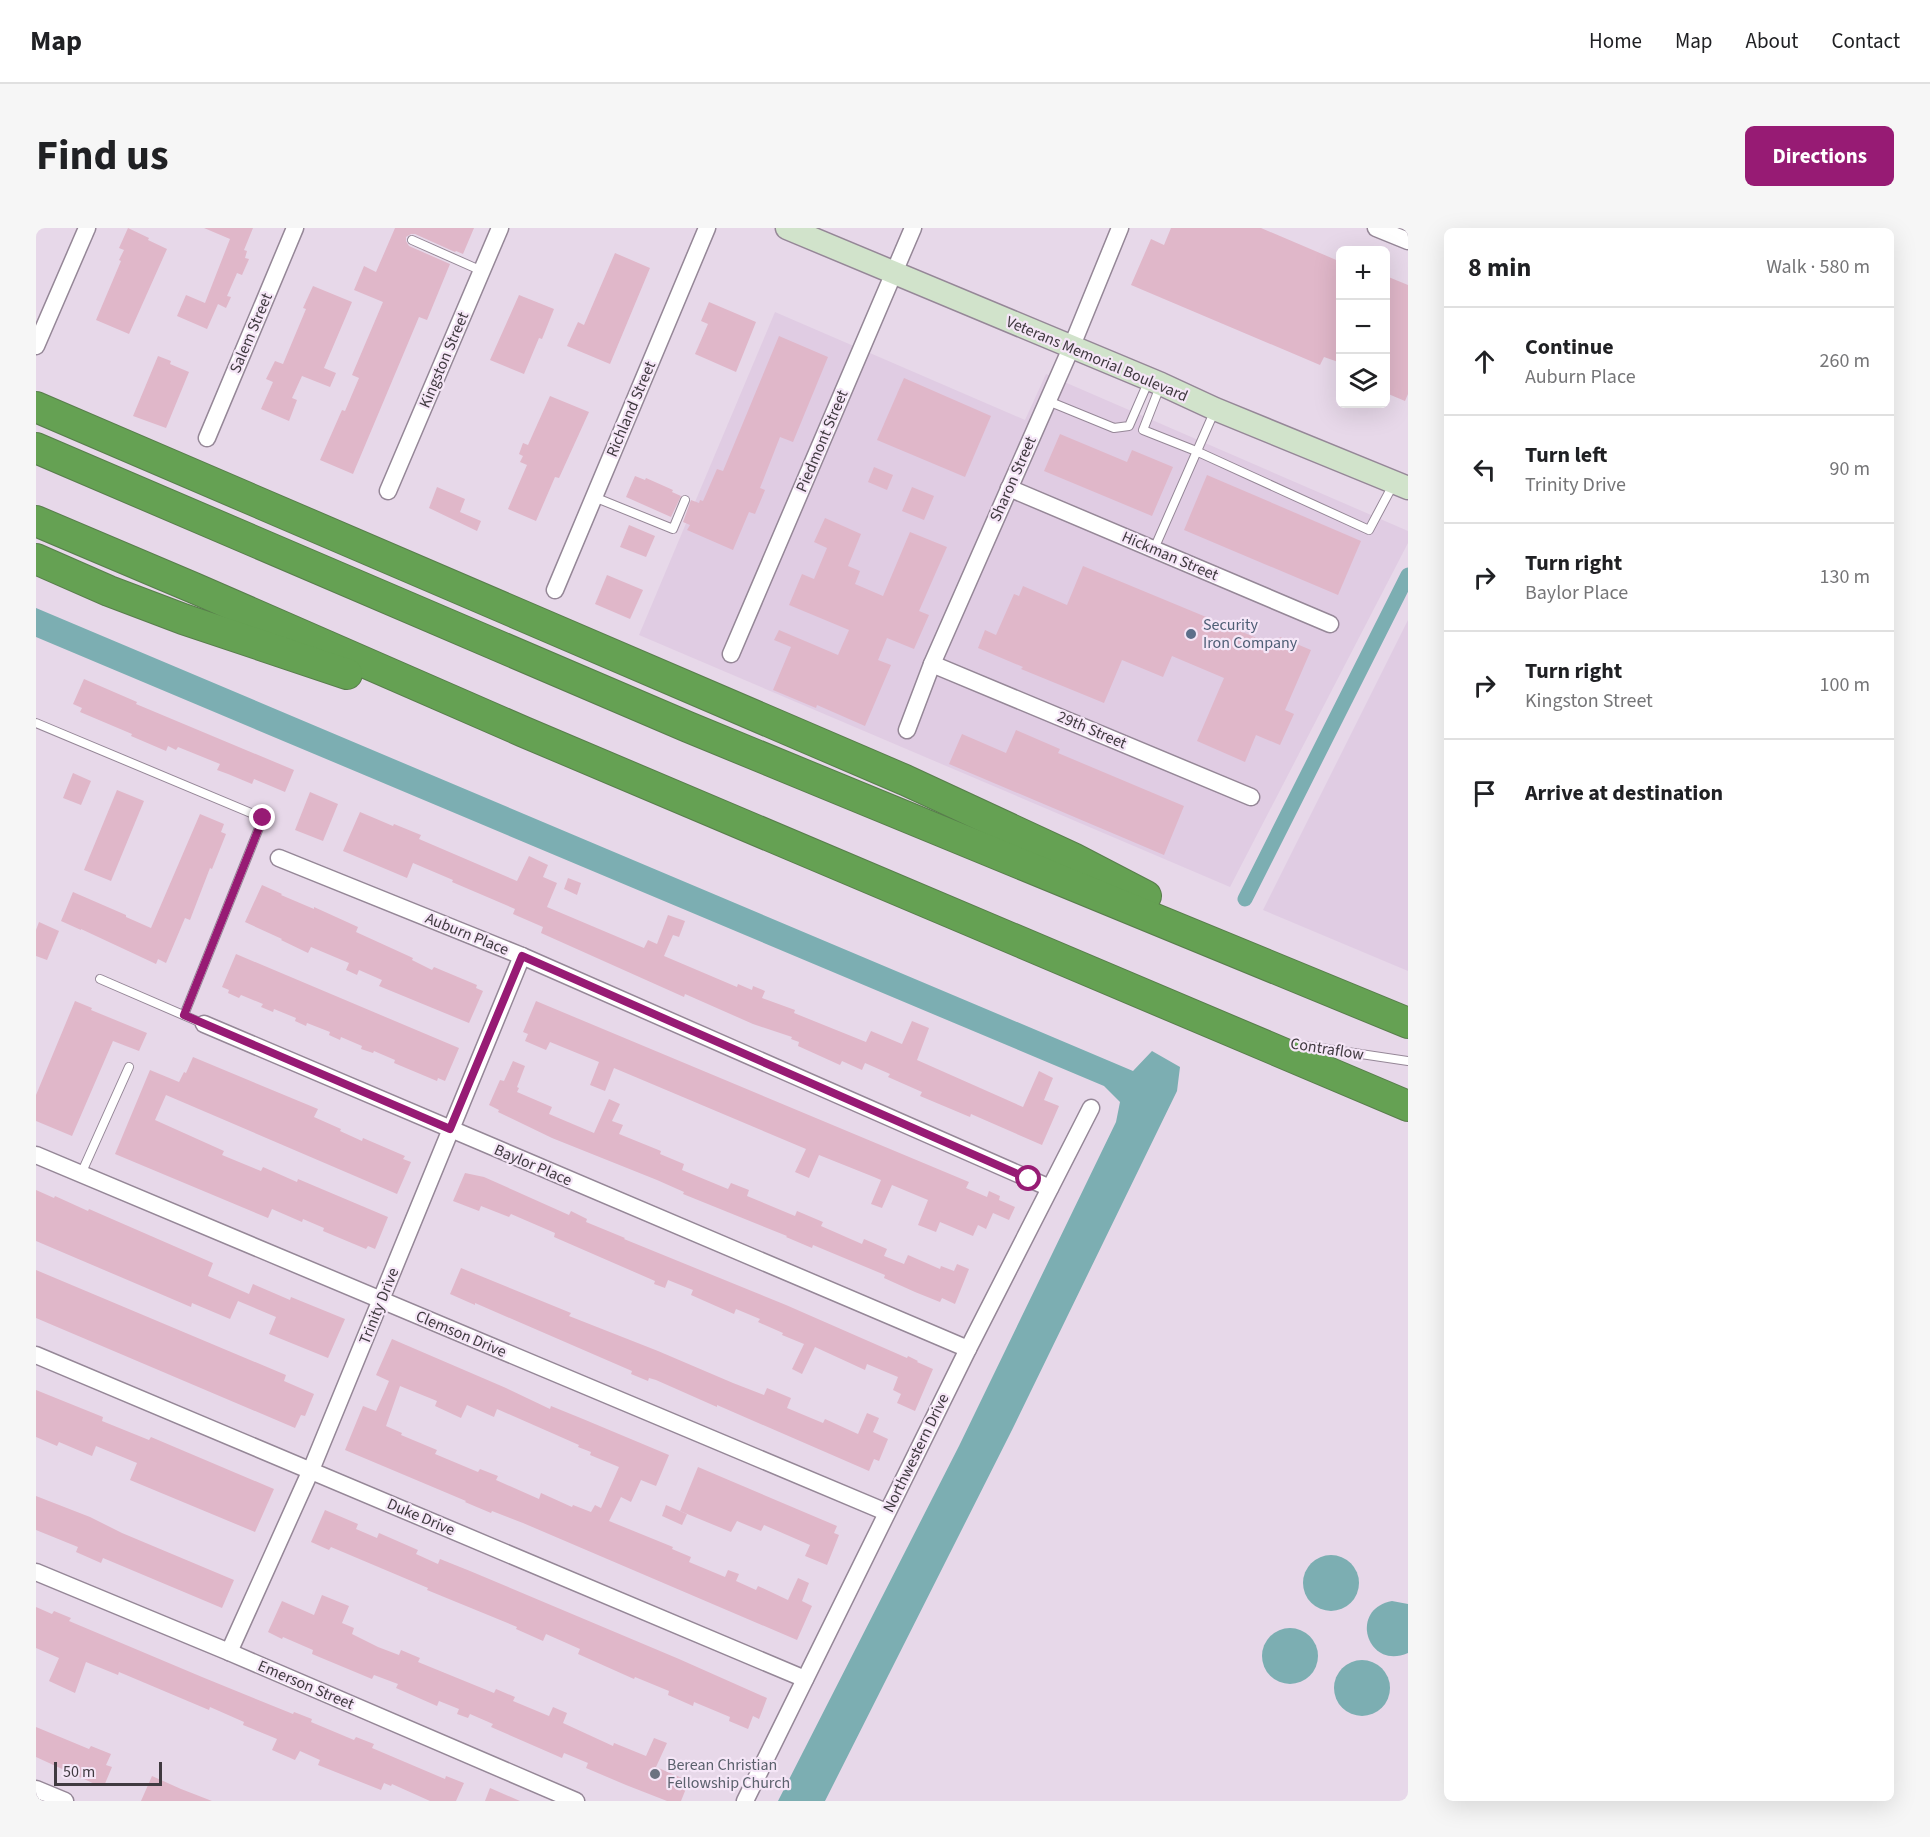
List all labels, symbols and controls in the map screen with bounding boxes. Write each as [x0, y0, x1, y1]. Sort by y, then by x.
text: Map [30, 21, 82, 61]
text: Home [1589, 26, 1642, 56]
text: Map [1675, 26, 1713, 56]
text: About [1746, 26, 1798, 56]
text: Contact [1831, 26, 1900, 56]
text: Find us [36, 126, 169, 186]
button: Directions [1745, 126, 1894, 186]
map controls [1336, 246, 1390, 408]
button: + [1336, 246, 1390, 300]
text: 8 min [1468, 249, 1531, 286]
text: Walk · 580 m [1766, 253, 1870, 281]
street label: Salem Street [224, 289, 278, 377]
button: − [1336, 300, 1390, 354]
street label: Kingston Street [414, 308, 474, 411]
street label: Veterans Memorial Boulevard [1003, 311, 1191, 407]
text: Continue [1525, 331, 1614, 363]
icon: ahead [1468, 345, 1501, 378]
text: 260 m [1820, 347, 1870, 375]
button: layers [1336, 354, 1390, 408]
street label: Richland Street [601, 357, 661, 460]
text: Auburn Place [1525, 363, 1636, 391]
street label: Piedmont Street [791, 386, 854, 496]
street label: Sharon Street [984, 432, 1042, 525]
text: Turn left [1525, 439, 1607, 471]
icon: left [1468, 453, 1501, 486]
text: 90 m [1830, 455, 1870, 483]
text: Trinity Drive [1525, 471, 1626, 499]
street label: Hickman Street [1118, 526, 1222, 586]
text: Turn right [1525, 547, 1622, 579]
icon: right [1468, 561, 1501, 594]
text: 130 m [1820, 563, 1870, 591]
text: Baylor Place [1525, 579, 1628, 607]
place label: Security Iron Company [1203, 614, 1298, 654]
marker: Security Iron Company [1184, 627, 1198, 641]
text: Turn right [1525, 655, 1622, 687]
icon: right [1468, 669, 1501, 702]
text: 100 m [1820, 671, 1870, 699]
text: Kingston Street [1525, 687, 1653, 715]
street label: 29th Street [1054, 706, 1131, 755]
icon: arrive [1468, 777, 1501, 810]
text: Arrive at destination [1525, 777, 1723, 809]
route end [249, 804, 275, 830]
street label: Auburn Place [422, 907, 512, 961]
street label: Contraflow [1289, 1032, 1366, 1066]
street label: Baylor Place [491, 1139, 575, 1191]
route start [1015, 1165, 1041, 1191]
street label: Trinity Drive [354, 1264, 404, 1348]
street label: Clemson Drive [412, 1305, 510, 1363]
street label: Northwestern Drive [878, 1390, 954, 1516]
street label: Duke Drive [384, 1493, 458, 1541]
street label: Emerson Street [255, 1655, 358, 1715]
place label: Berean Christian Fellowship Church [667, 1754, 790, 1794]
scale bar [54, 1759, 162, 1786]
text: 50 m [63, 1761, 95, 1783]
marker: Berean Christian Fellowship Church [648, 1767, 662, 1781]

